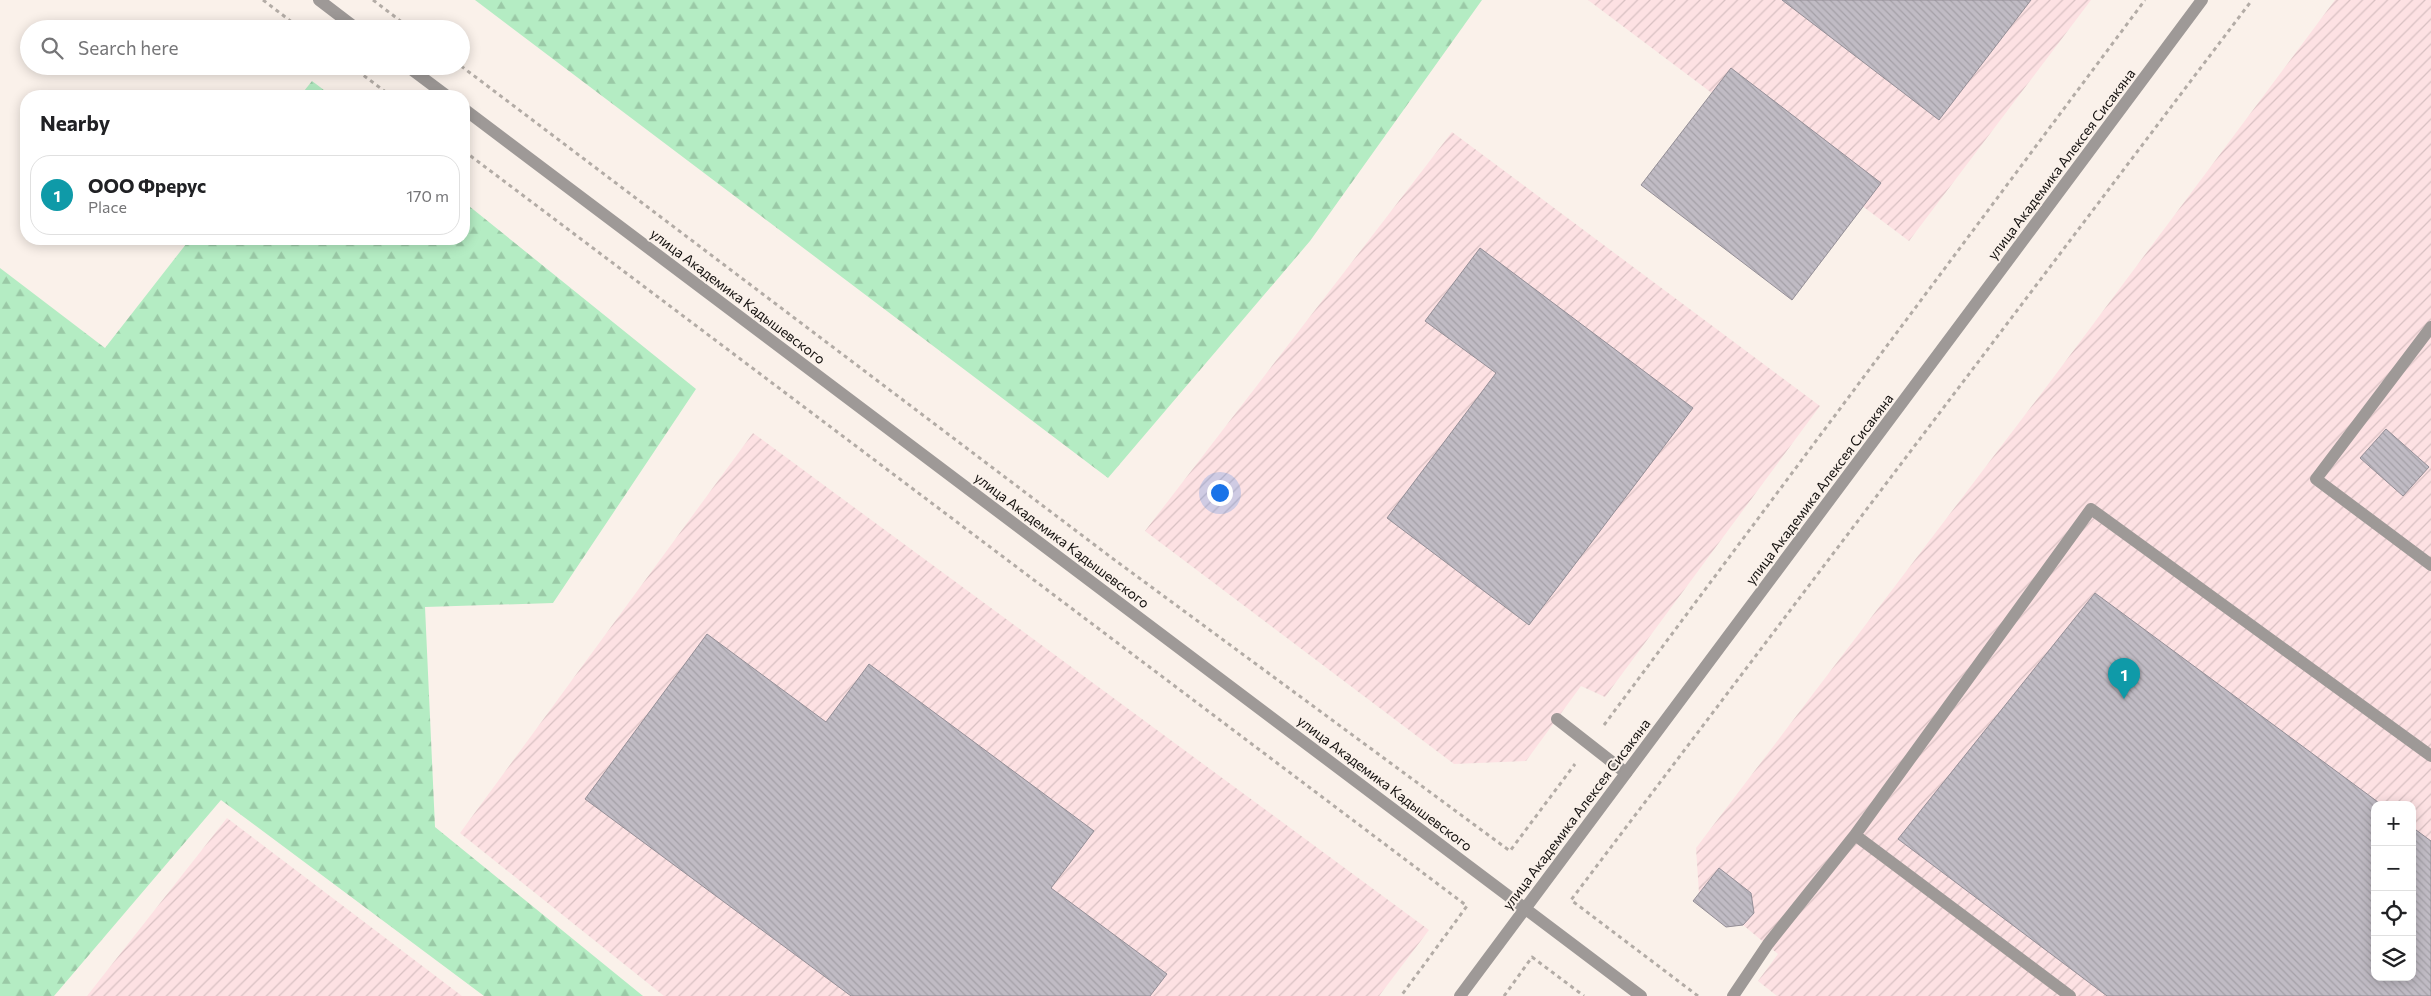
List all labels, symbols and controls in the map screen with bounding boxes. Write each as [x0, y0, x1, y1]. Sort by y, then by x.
search box [20, 20, 470, 75]
icon: search [38, 34, 66, 62]
text: Search here [78, 36, 178, 59]
street label: улица Академика Алексея Сисакяна [1984, 65, 2138, 263]
text: Nearby [40, 110, 110, 135]
text: ООО Фрерус [88, 174, 206, 197]
text: 1 [53, 186, 61, 205]
text: 170 m [406, 186, 449, 205]
text: Place [88, 197, 127, 216]
street label: улица Академика Кадышевского [647, 225, 829, 367]
street label: улица Академика Алексея Сисакяна [1742, 390, 1896, 588]
street label: улица Академика Кадышевского [971, 469, 1153, 611]
your location [1207, 480, 1233, 506]
pin: 1 [2108, 658, 2140, 699]
street label: улица Академика Кадышевского [1294, 712, 1476, 854]
street label: улица Академика Алексея Сисакяна [1499, 715, 1653, 913]
map controls [2371, 801, 2416, 981]
button: + [2371, 801, 2416, 846]
button: − [2371, 846, 2416, 891]
button: locate [2371, 891, 2416, 936]
button: layers [2371, 936, 2416, 981]

